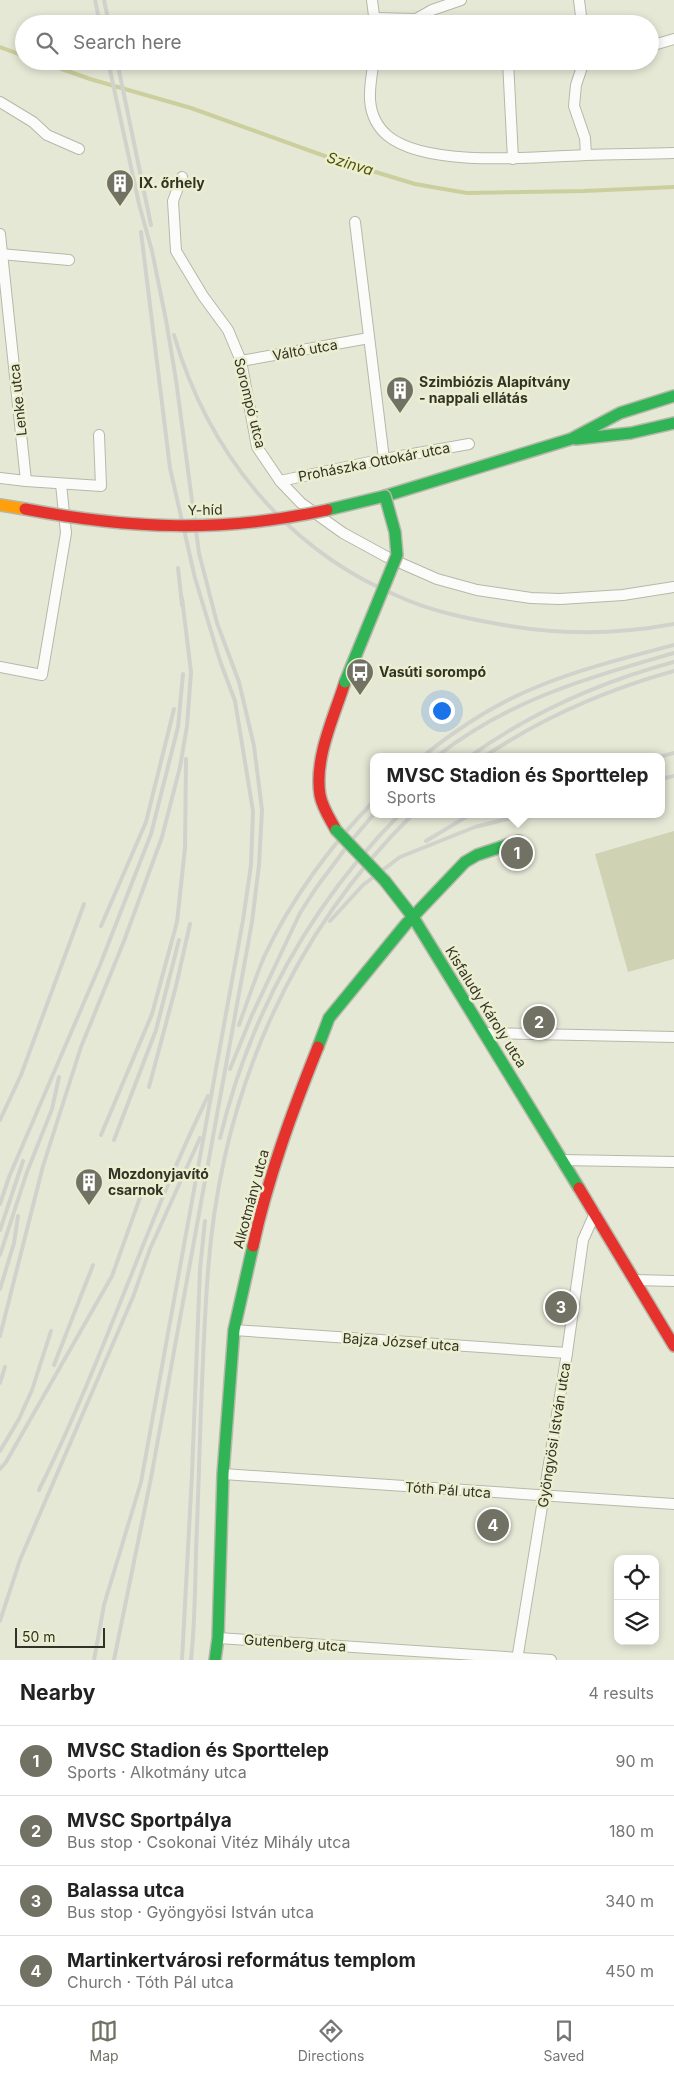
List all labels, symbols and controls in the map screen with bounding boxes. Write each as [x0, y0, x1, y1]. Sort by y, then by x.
search box [15, 15, 659, 70]
icon: search [33, 29, 61, 57]
text: Search here [73, 31, 182, 54]
water label: Szinva [325, 147, 376, 180]
building icon: IX. őrhely [105, 168, 135, 207]
place label: IX. őrhely [139, 174, 205, 191]
street label: Váltó utca [271, 335, 339, 364]
street label: Sorompó utca [231, 356, 270, 450]
street label: Lenke utca [5, 363, 30, 437]
place label: Szimbiózis Alapítvány - nappali ellátás [419, 373, 571, 406]
building icon: Szimbiózis Alapítvány - nappali ellátás [385, 375, 415, 414]
street label: Prohászka Ottokár utca [297, 438, 451, 485]
street label: Y-híd [187, 500, 223, 519]
bus stop icon: Vasúti sorompó [345, 657, 375, 696]
place label: Vasúti sorompó [379, 663, 487, 680]
your location [429, 698, 455, 724]
popup [370, 753, 665, 818]
text: MVSC Stadion és Sporttelep [387, 764, 648, 787]
text: Sports [387, 787, 436, 807]
pin: 1 [501, 834, 533, 872]
street label: Kisfaludy Károly utca [442, 943, 531, 1071]
pin: 2 [523, 1003, 555, 1041]
street label: Alkotmány utca [229, 1147, 272, 1250]
place label: Mozdonyjavító csarnok [108, 1165, 209, 1198]
building icon: Mozdonyjavító csarnok [74, 1167, 104, 1206]
pin: 3 [545, 1288, 577, 1326]
street label: Bajza József utca [342, 1329, 460, 1354]
street label: Gyöngyösi István utca [534, 1361, 573, 1509]
street label: Tóth Pál utca [405, 1478, 492, 1501]
pin: 4 [477, 1506, 509, 1544]
map controls [614, 1555, 659, 1645]
button: locate [614, 1555, 659, 1600]
button: layers [614, 1600, 659, 1645]
scale bar [15, 1625, 105, 1648]
text: 50 m [22, 1628, 56, 1645]
street label: Gutenberg utca [243, 1630, 347, 1655]
text: Nearby [20, 1680, 95, 1705]
text: 4 results [589, 1683, 654, 1703]
text: MVSC Stadion és Sporttelep [67, 1739, 329, 1762]
text: 1 [33, 1751, 39, 1771]
text: 90 m [615, 1751, 654, 1771]
text: Sports · Alkotmány utca [67, 1762, 247, 1782]
text: MVSC Sportpálya [67, 1809, 232, 1832]
text: 2 [31, 1821, 41, 1841]
text: 180 m [609, 1821, 654, 1841]
text: Bus stop · Csokonai Vitéz Mihály utca [67, 1832, 350, 1852]
text: Balassa utca [67, 1879, 185, 1902]
text: 3 [31, 1891, 41, 1911]
text: 340 m [605, 1891, 654, 1911]
text: Bus stop · Gyöngyösi István utca [67, 1902, 314, 1922]
text: Martinkertvárosi református templom [67, 1949, 416, 1972]
text: 4 [31, 1961, 41, 1981]
text: 450 m [605, 1961, 654, 1981]
text: Church · Tóth Pál utca [67, 1972, 234, 1992]
tab: Map [90, 2017, 119, 2064]
tab: Directions [298, 2017, 364, 2064]
tab: Saved [543, 2017, 584, 2064]

